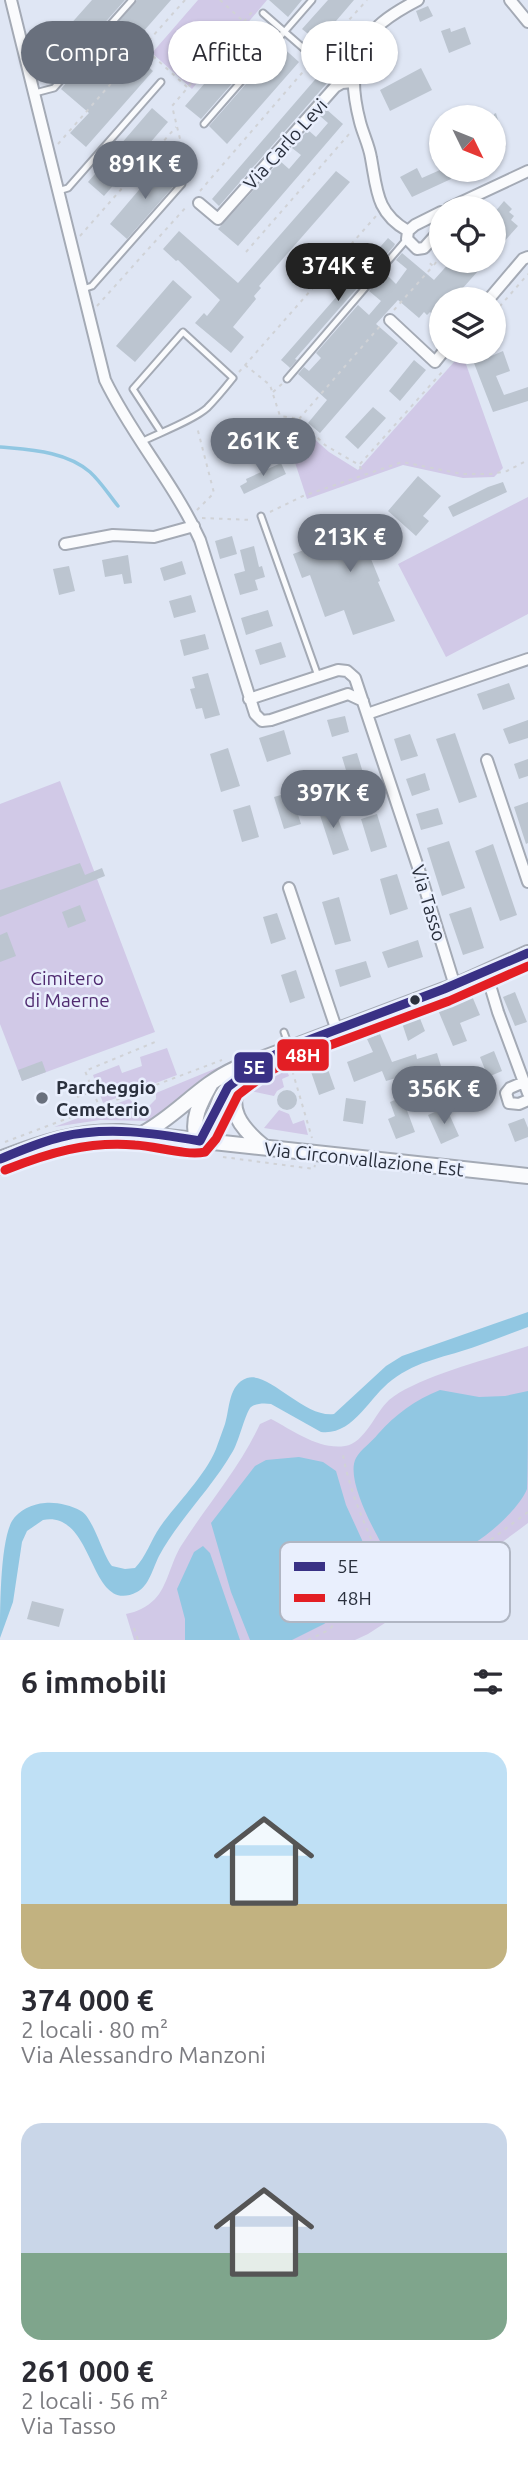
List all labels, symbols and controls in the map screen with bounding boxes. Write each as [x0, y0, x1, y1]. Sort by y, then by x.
chip: Compra [21, 21, 154, 84]
chip: Affitta [168, 21, 287, 84]
chip: Filtri [301, 21, 398, 84]
street label: Via Carlo Levi [239, 94, 331, 194]
north arrow [429, 105, 506, 182]
map controls [429, 105, 506, 364]
pin: 891K € [88, 142, 202, 201]
text: 891K € [109, 151, 181, 176]
button: locate [429, 196, 506, 273]
pin: 374K € [281, 244, 395, 303]
text: 374K € [302, 253, 374, 278]
button: layers [429, 287, 506, 364]
pin: 261K € [206, 419, 320, 478]
text: 261K € [227, 428, 299, 453]
pin: 213K € [293, 514, 407, 574]
text: 213K € [314, 524, 386, 549]
pin: 397K € [276, 770, 390, 830]
text: 397K € [297, 780, 369, 805]
street label: Via Tasso [407, 862, 451, 944]
park label: Cimitero di Maerne [24, 967, 110, 1011]
unlabelled marker [408, 993, 422, 1007]
line badge: 48H [276, 1038, 330, 1072]
text: 48H [285, 1044, 321, 1066]
line badge: 5E [233, 1051, 274, 1084]
text: 5E [243, 1056, 265, 1078]
pin: 356K € [387, 1066, 501, 1126]
place label: Parcheggio Cemeterio [56, 1076, 156, 1120]
text: 356K € [408, 1076, 480, 1101]
marker: Parcheggio Cemeterio [34, 1090, 50, 1106]
street label: Via Circonvallazione Est [263, 1138, 466, 1180]
legend [280, 1542, 510, 1622]
text: 5E [337, 1555, 358, 1577]
text: 48H [337, 1587, 372, 1609]
icon: filters [469, 1663, 507, 1701]
text: 6 immobili [21, 1665, 167, 1699]
icon: home [201, 1798, 327, 1924]
text: 374 000 € [21, 1983, 154, 2017]
text: 2 locali · 80 m² [21, 2017, 168, 2042]
text: Via Alessandro Manzoni [21, 2042, 266, 2067]
icon: home [201, 2169, 327, 2295]
text: 261 000 € [21, 2354, 154, 2388]
text: 2 locali · 56 m² [21, 2388, 168, 2413]
text: Via Tasso [21, 2413, 116, 2438]

